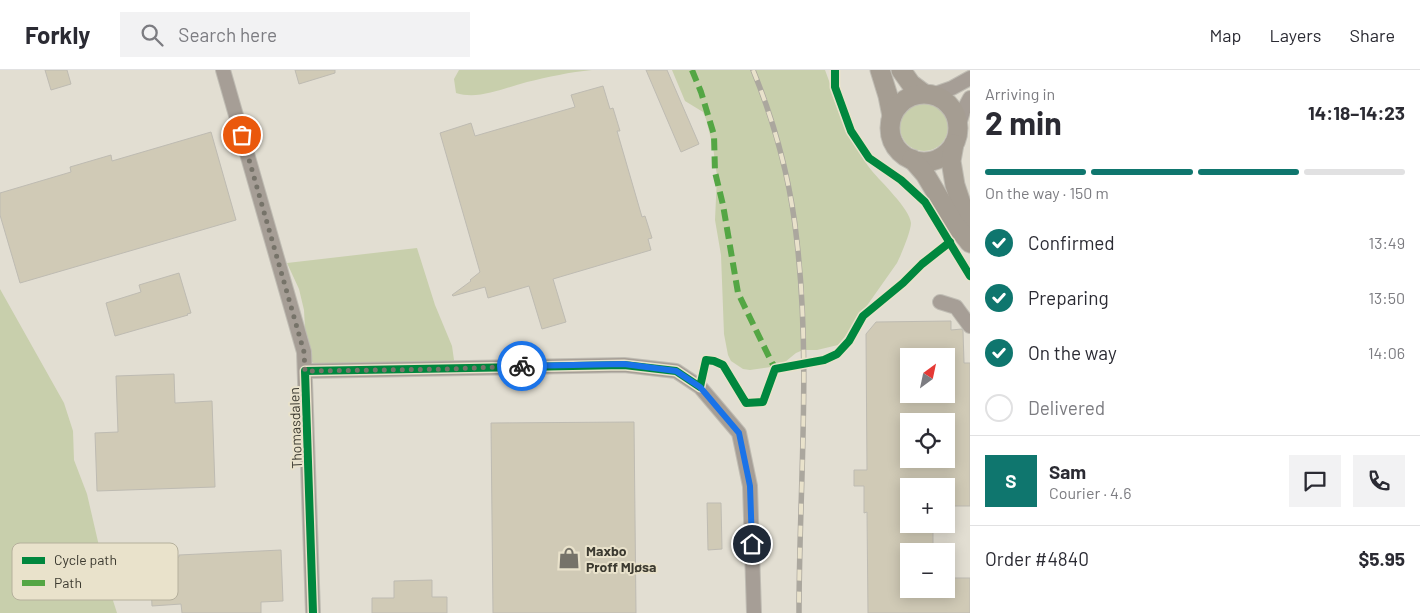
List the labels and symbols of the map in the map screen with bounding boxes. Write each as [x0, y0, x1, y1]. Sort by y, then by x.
pin [221, 114, 263, 156]
courier [497, 341, 547, 391]
north arrow [900, 348, 955, 402]
street label: Thomasdalen [285, 387, 305, 469]
pin [731, 523, 773, 565]
place label: Maxbo Proff Mjøsa [586, 542, 656, 575]
legend [12, 543, 178, 600]
shop icon: Maxbo Proff Mjøsa [556, 545, 582, 571]
text: Cycle path [54, 551, 117, 568]
text: Path [54, 574, 82, 591]

